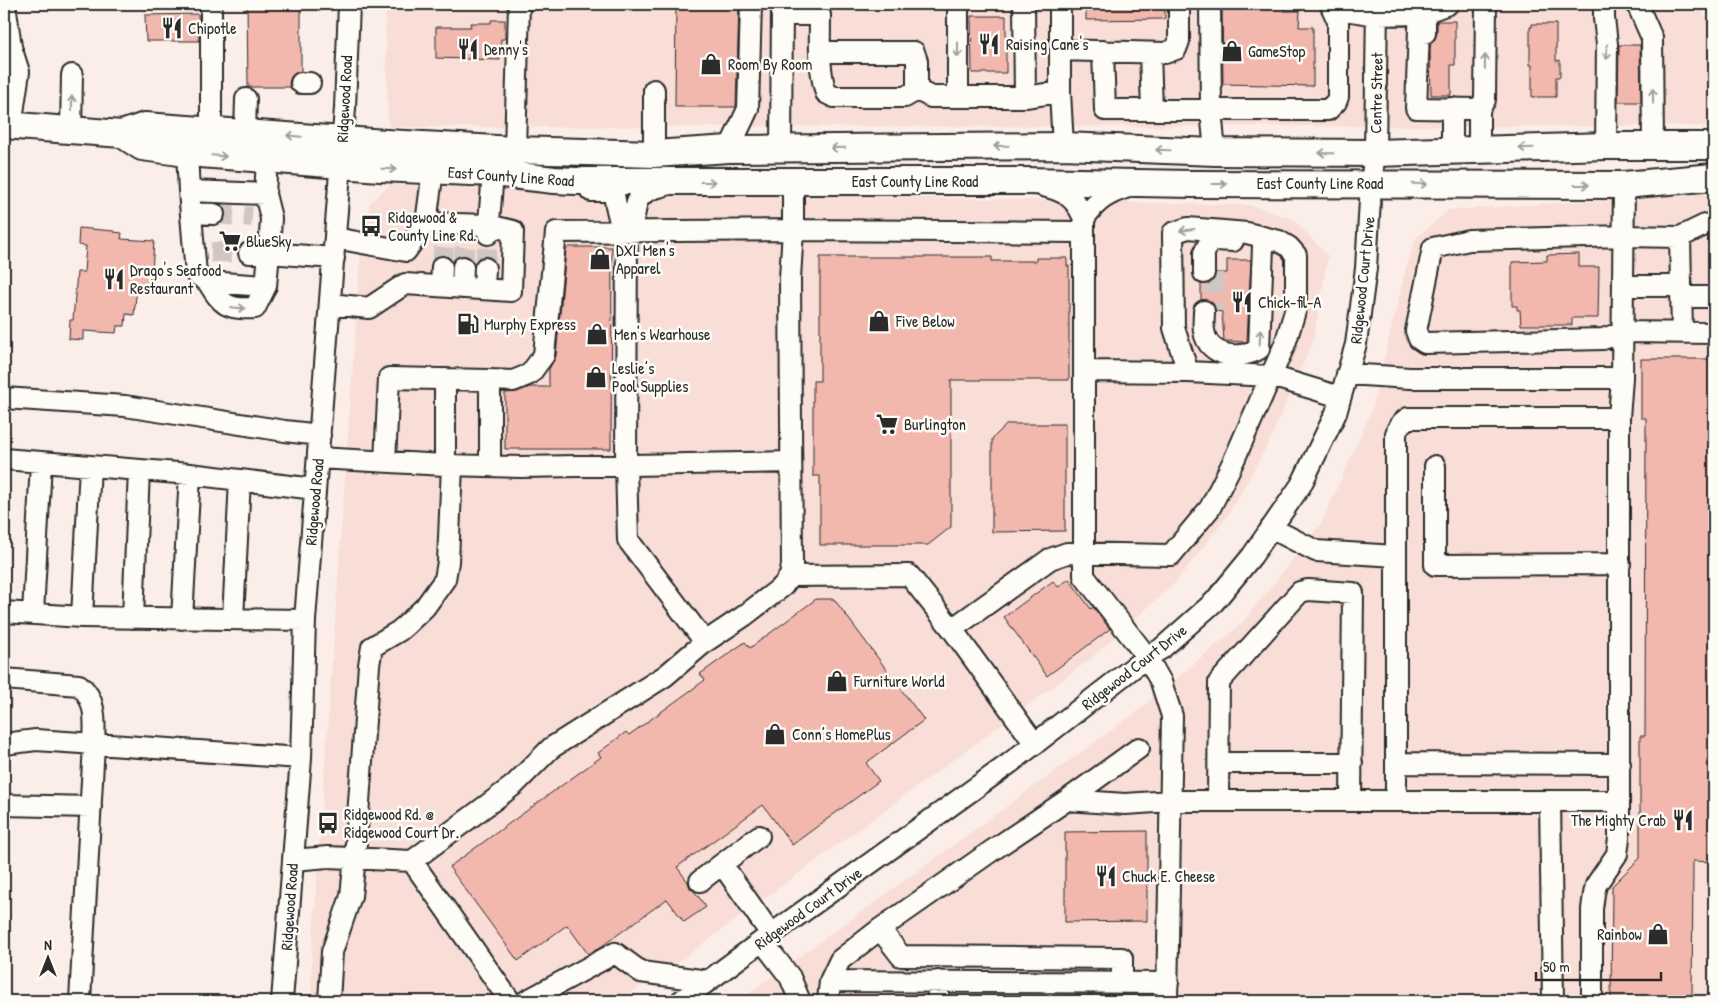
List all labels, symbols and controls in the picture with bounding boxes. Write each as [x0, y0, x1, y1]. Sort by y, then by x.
restaurant icon: Chipotle [159, 15, 185, 41]
place label: Chipotle [188, 17, 237, 39]
restaurant icon: Raising Cane's [976, 31, 1002, 57]
place label: Raising Cane's [1006, 33, 1088, 55]
restaurant icon: Denny's [455, 36, 481, 62]
place label: Denny's [484, 38, 528, 60]
shop icon: GameStop [1219, 38, 1245, 64]
place label: GameStop [1248, 40, 1305, 62]
one-way arrow [953, 42, 963, 58]
one-way arrow [1602, 44, 1612, 60]
shop icon: Room By Room [698, 51, 724, 77]
street label: Centre Street [1364, 52, 1388, 134]
place label: Room By Room [728, 53, 812, 75]
one-way arrow [1480, 54, 1490, 70]
street label: Ridgewood Road [331, 55, 357, 143]
one-way arrow [1648, 88, 1657, 104]
one-way arrow [67, 95, 76, 111]
one-way arrow [286, 131, 302, 141]
one-way arrow [993, 142, 1009, 151]
one-way arrow [831, 143, 847, 153]
one-way arrow [1518, 143, 1534, 153]
one-way arrow [1156, 145, 1172, 154]
one-way arrow [1318, 148, 1334, 158]
one-way arrow [210, 151, 226, 161]
street label: East County Line Road [447, 161, 575, 191]
one-way arrow [381, 164, 397, 173]
street label: East County Line Road [852, 170, 978, 192]
street label: East County Line Road [1257, 172, 1383, 194]
one-way arrow [699, 177, 715, 187]
one-way arrow [1212, 179, 1228, 189]
one-way arrow [1412, 179, 1428, 189]
one-way arrow [1574, 180, 1590, 190]
place label: Ridgewood & County Line Rd. [388, 206, 477, 246]
bus stop icon: Ridgewood & County Line Rd. [358, 213, 384, 239]
street label: Ridgewood Court Drive [1344, 215, 1380, 345]
one-way arrow [1179, 225, 1195, 235]
supermarket icon: BlueSky [217, 228, 243, 254]
place label: BlueSky [246, 230, 292, 252]
place label: DXL Men's Apparel [616, 239, 675, 279]
shop icon: DXL Men's Apparel [587, 246, 613, 272]
place label: Drago's Seafood Restaurant [130, 259, 221, 299]
restaurant icon: Drago's Seafood Restaurant [101, 266, 127, 292]
restaurant icon: Chick-fil-A [1229, 289, 1255, 315]
place label: Chick-fil-A [1258, 291, 1322, 313]
one-way arrow [229, 303, 245, 312]
shop icon: Five Below [866, 308, 892, 334]
place label: Five Below [895, 310, 955, 332]
fuel station icon: Murphy Express [455, 311, 481, 337]
place label: Murphy Express [484, 313, 576, 335]
shop icon: Men's Wearhouse [584, 321, 610, 347]
place label: Men's Wearhouse [614, 323, 711, 345]
one-way arrow [1255, 329, 1264, 345]
place label: Leslie’s Pool Supplies [612, 357, 688, 397]
shop icon: Leslie’s Pool Supplies [583, 364, 609, 390]
supermarket icon: Burlington [874, 411, 900, 437]
place label: Burlington [904, 413, 966, 435]
street label: Ridgewood Road [299, 458, 329, 546]
street label: Ridgewood Court Drive [1077, 619, 1192, 715]
shop icon: Furniture World [824, 668, 850, 694]
place label: Furniture World [853, 670, 944, 692]
shop icon: Conn’s HomePlus [762, 721, 788, 747]
place label: Conn’s HomePlus [792, 723, 891, 745]
place label: Ridgewood Rd. @ Ridgewood Court Dr. [344, 803, 459, 843]
restaurant icon: The Mighty Crab [1670, 807, 1696, 833]
place label: The Mighty Crab [1571, 809, 1666, 831]
bus stop icon: Ridgewood Rd. @ Ridgewood Court Dr. [315, 810, 341, 836]
street label: Ridgewood Court Drive [750, 861, 867, 954]
street label: Ridgewood Road [275, 863, 303, 951]
restaurant icon: Chuck E. Cheese [1093, 863, 1119, 889]
place label: Chuck E. Cheese [1122, 865, 1216, 887]
shop icon: Rainbow [1645, 921, 1671, 947]
place label: Rainbow [1597, 923, 1642, 945]
north arrow [22, 932, 72, 982]
text: N [44, 935, 52, 954]
scale bar [1536, 950, 1660, 982]
text: 50 m [1543, 956, 1570, 977]

